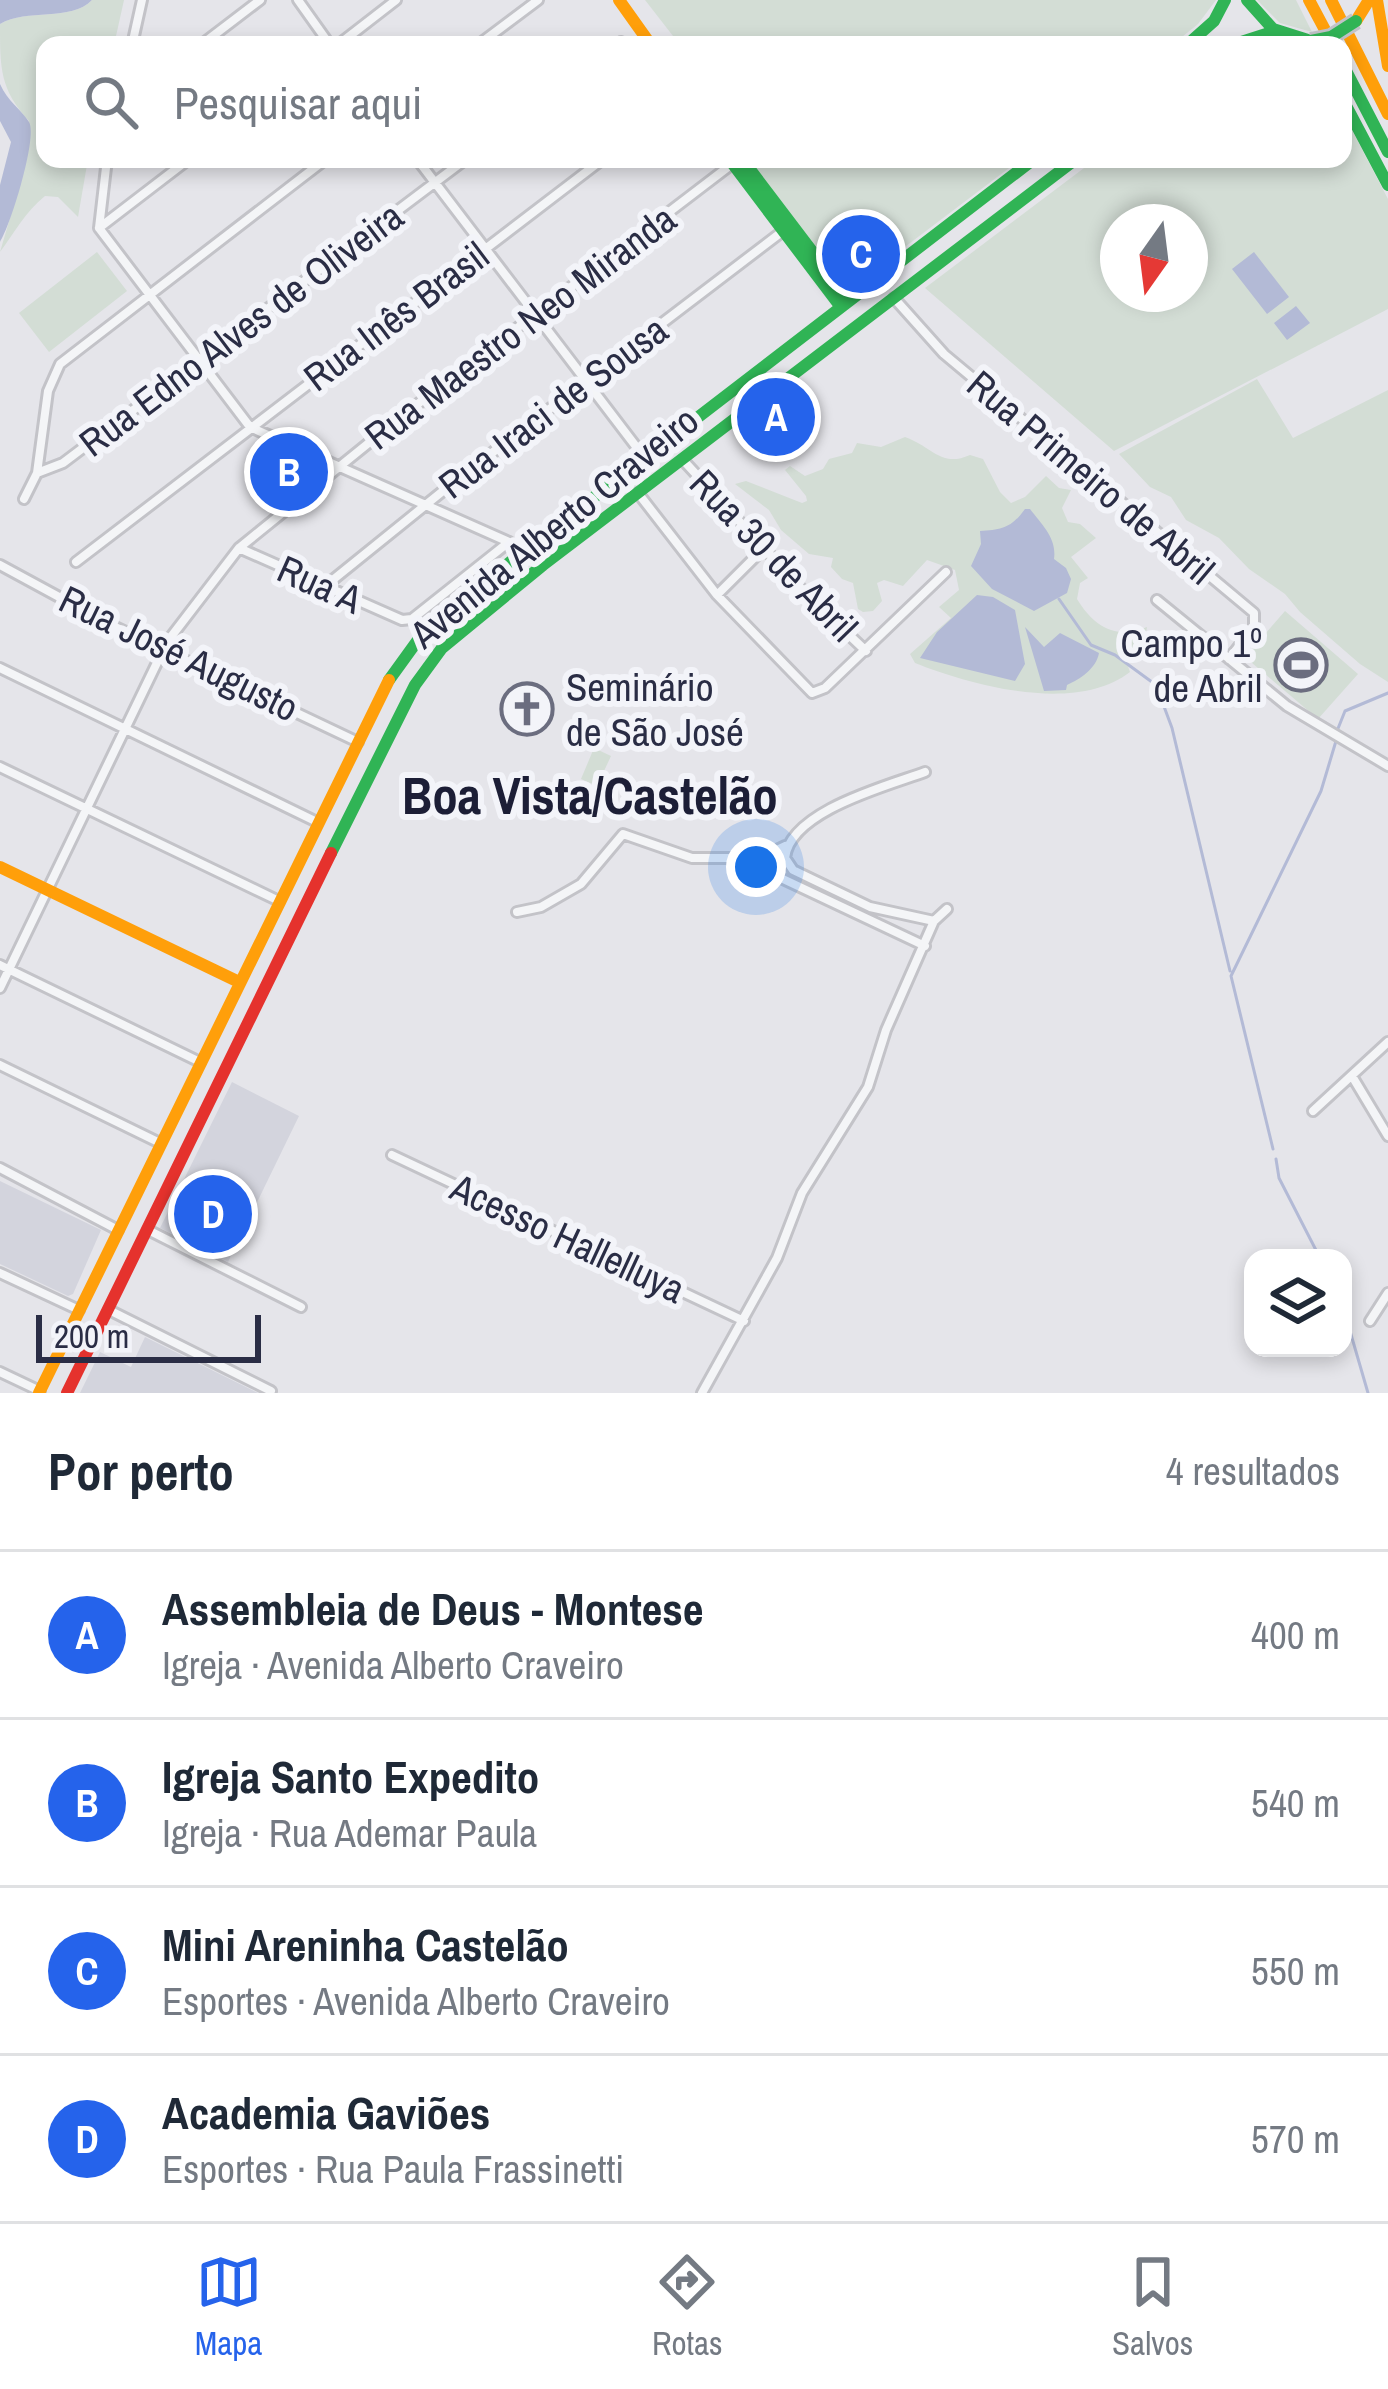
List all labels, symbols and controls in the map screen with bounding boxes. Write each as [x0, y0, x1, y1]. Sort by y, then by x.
search box [36, 36, 1352, 168]
icon: search [78, 69, 144, 135]
text: Pesquisar aqui [174, 72, 422, 133]
street label: Rua Edno Alves de Oliveira [68, 190, 414, 468]
street label: Rua Maestro Neo Miranda [354, 193, 686, 461]
north arrow [1100, 204, 1208, 312]
pin: C [822, 209, 900, 299]
street label: Rua Inês Brasil [293, 229, 499, 403]
street label: Rua Iraci de Sousa [428, 304, 678, 510]
street label: Rua Primeiro de Abril [957, 358, 1225, 596]
pin: A [737, 372, 815, 462]
street label: Avenida Alberto Craveiro [398, 395, 709, 660]
pin: B [250, 427, 328, 517]
street label: Rua 30 de Abril [679, 458, 869, 652]
street label: Rua A [270, 543, 371, 626]
street label: Rua José Augusto [51, 573, 307, 733]
place label: Campo 1º de Abril [1121, 617, 1262, 714]
sports icon: Campo 1º de Abril [1273, 637, 1329, 693]
place label: Seminário de São José [566, 661, 744, 758]
church icon: Seminário de São José [499, 681, 555, 737]
district label: Boa Vista/Castelão [402, 761, 778, 830]
your location [726, 837, 786, 897]
street label: Acesso Hallelluya [442, 1161, 694, 1315]
pin: D [174, 1169, 252, 1259]
map controls [1244, 1249, 1352, 1357]
button: layers [1244, 1249, 1352, 1357]
scale bar [36, 1309, 261, 1362]
text: 200 m [54, 1314, 129, 1358]
text: Por perto [48, 1437, 234, 1506]
text: 4 resultados [1166, 1445, 1340, 1497]
text: Assembleia de Deus - Montese [162, 1578, 703, 1639]
text: A [75, 1609, 99, 1661]
text: 400 m [1251, 1609, 1340, 1661]
text: Igreja · Avenida Alberto Craveiro [162, 1639, 624, 1691]
text: Igreja Santo Expedito [162, 1746, 539, 1807]
text: B [75, 1777, 99, 1829]
text: 540 m [1251, 1777, 1340, 1829]
text: Igreja · Rua Ademar Paula [162, 1807, 537, 1859]
text: Mini Areninha Castelão [162, 1914, 569, 1975]
text: C [75, 1945, 99, 1997]
text: 550 m [1251, 1945, 1340, 1997]
text: Esportes · Avenida Alberto Craveiro [162, 1975, 670, 2027]
text: Academia Gaviões [162, 2082, 490, 2143]
text: D [75, 2113, 99, 2165]
text: 570 m [1251, 2113, 1340, 2165]
text: Esportes · Rua Paula Frassinetti [162, 2143, 624, 2195]
tab: Mapa [195, 2249, 262, 2365]
tab: Rotas [652, 2249, 723, 2365]
tab: Salvos [1112, 2249, 1193, 2365]

